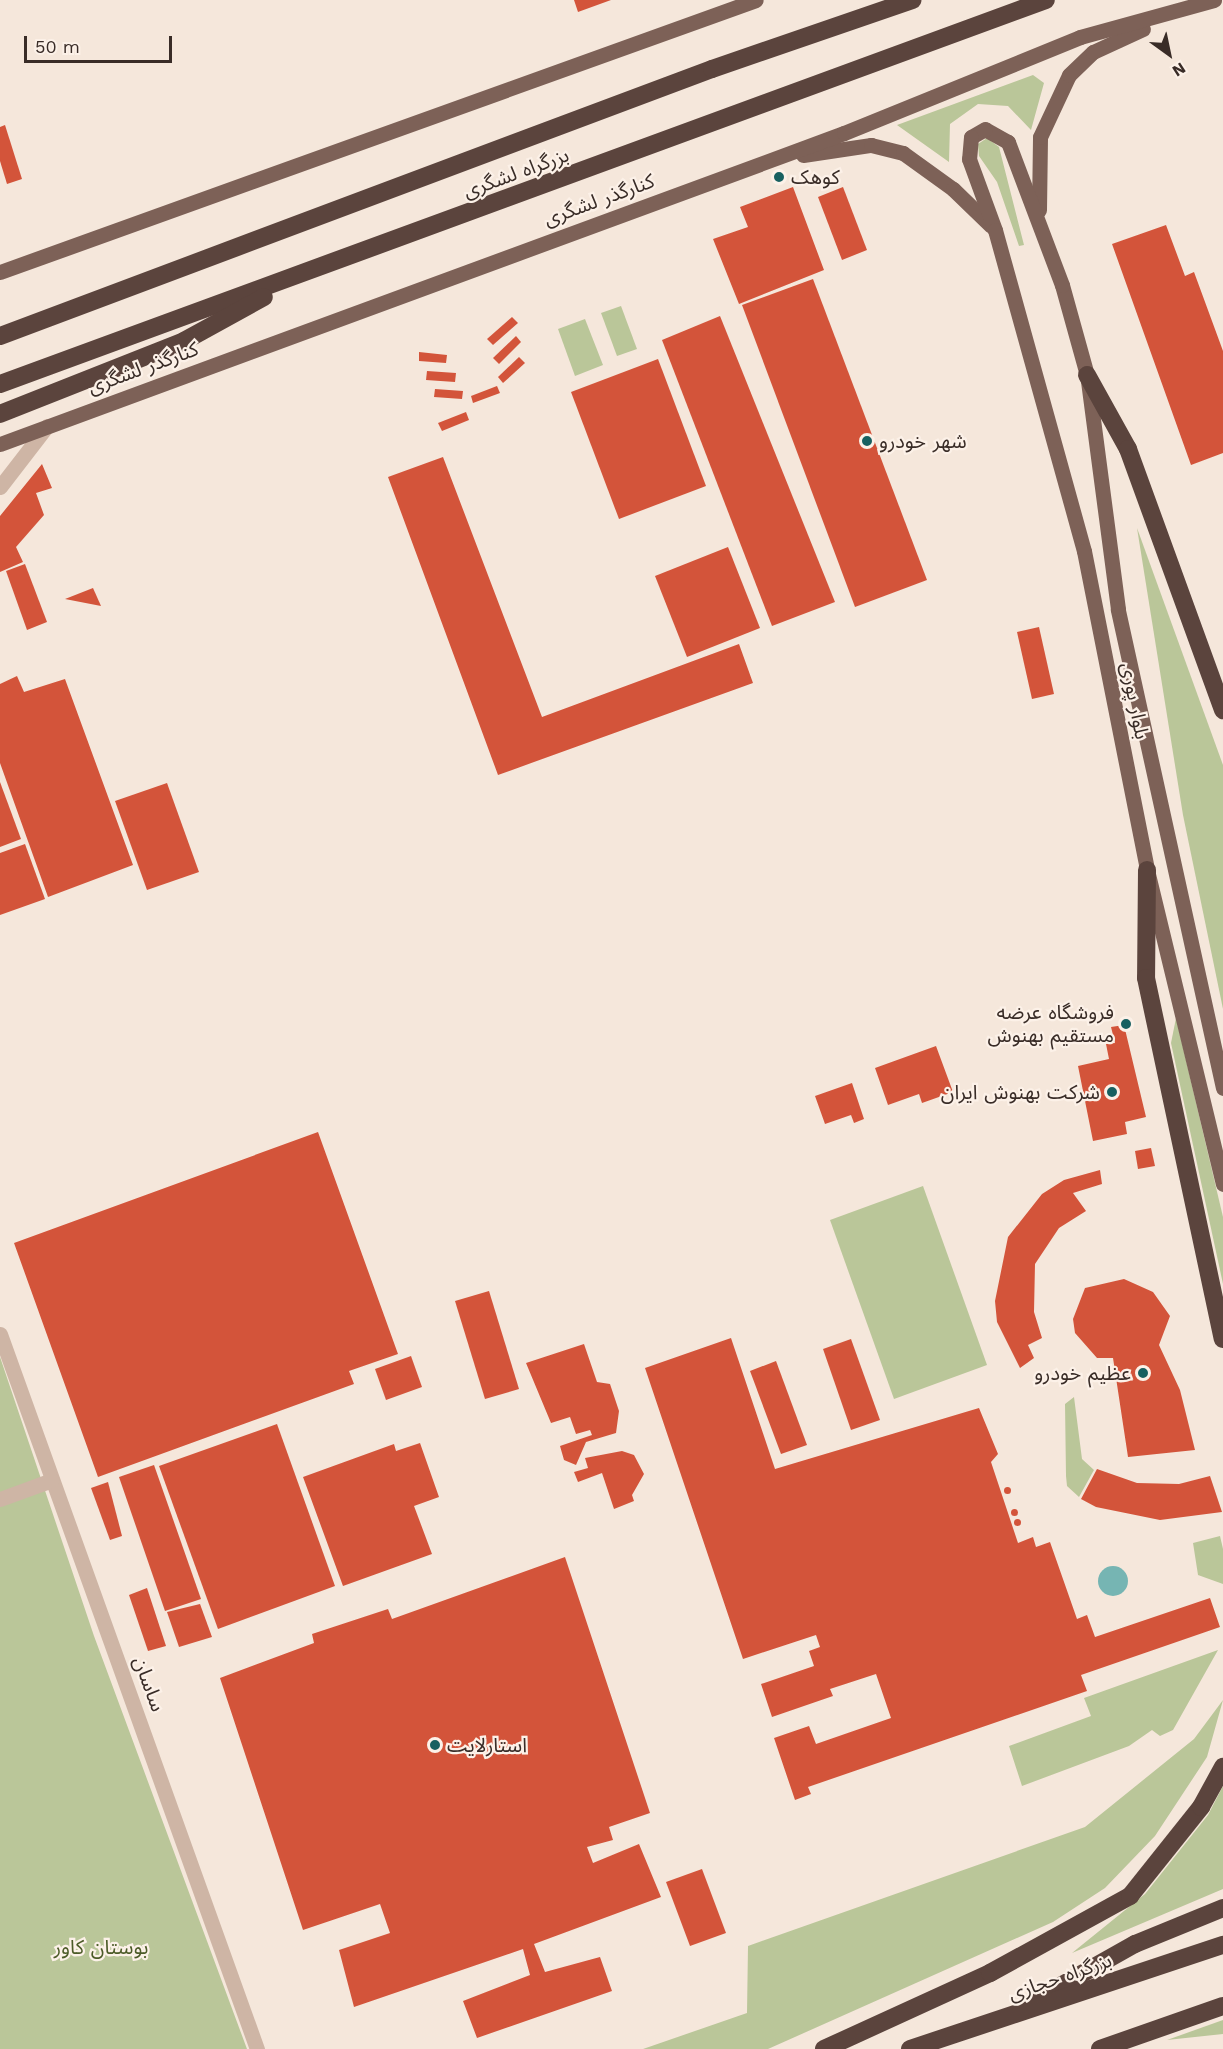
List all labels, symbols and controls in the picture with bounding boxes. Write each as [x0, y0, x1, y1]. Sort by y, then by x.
scale bar [27, 24, 176, 62]
north arrow [1139, 24, 1199, 84]
text: 50 m [35, 36, 80, 57]
text: N [1169, 58, 1189, 81]
street label: بزرگراه لشگری [460, 143, 572, 203]
place label: کوهک [791, 165, 840, 189]
street label: کنارگذر لشگری [540, 169, 658, 231]
marker: کوهک [772, 170, 786, 184]
street label: کنارگذر لشگری [84, 337, 202, 399]
place label: شهر خودرو [879, 429, 967, 453]
marker: شهر خودرو [860, 434, 874, 448]
street label: بلوار پوری [1116, 661, 1154, 741]
place label: فروشگاه عرضه مستقیم بهنوش [988, 1000, 1114, 1047]
marker: فروشگاه عرضه مستقیم بهنوش [1119, 1017, 1133, 1031]
place label: شرکت بهنوش ایران [941, 1080, 1100, 1104]
marker: شرکت بهنوش ایران [1105, 1085, 1119, 1099]
place label: عظیم خودرو [1034, 1361, 1131, 1385]
marker: عظیم خودرو [1136, 1366, 1150, 1380]
street label: ساسان [128, 1653, 170, 1715]
place label: استارلایت [447, 1733, 527, 1757]
marker: استارلایت [428, 1738, 442, 1752]
park label: بوستان کاور [54, 1935, 148, 1959]
street label: بزرگراه حجازی [1005, 1948, 1115, 2006]

